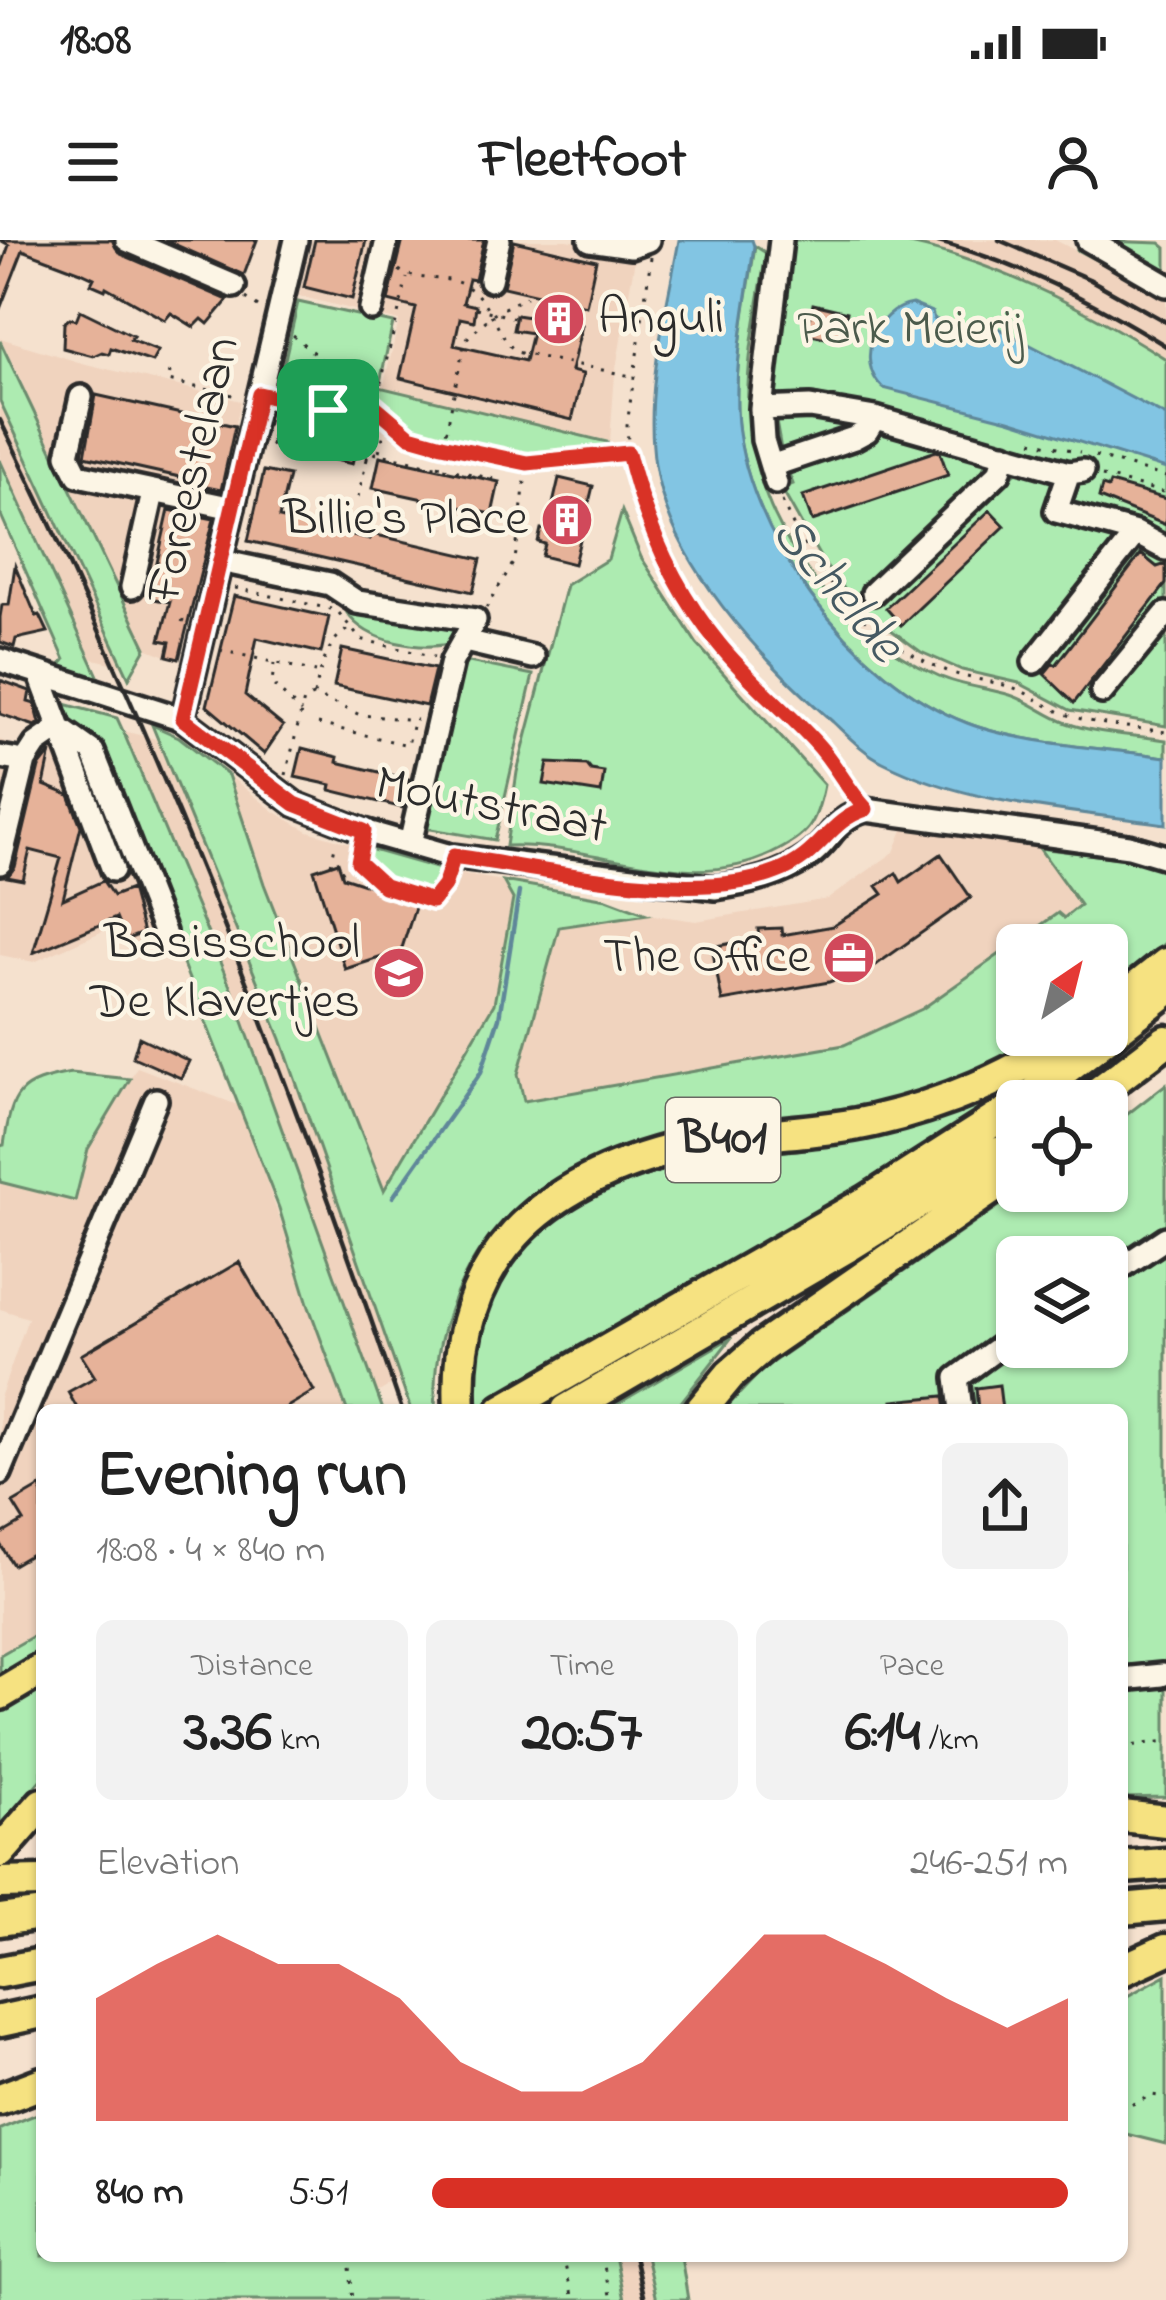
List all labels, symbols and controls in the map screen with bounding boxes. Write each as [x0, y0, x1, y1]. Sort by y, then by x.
text: 18:08 [60, 9, 131, 75]
text: Fleetfoot [480, 123, 686, 201]
icon: menu [60, 129, 126, 195]
icon: person [1040, 129, 1106, 195]
place label: Anguli [598, 282, 724, 357]
building icon: Anguli [531, 291, 587, 347]
park label: Park Meierij [797, 293, 1025, 368]
street label: Foreestelaan [128, 329, 262, 613]
pin [277, 359, 379, 461]
icon: arrive [295, 377, 361, 443]
place label: Billie's Place [281, 483, 528, 558]
building icon: Billie's Place [539, 492, 595, 548]
water label: Schelde [751, 499, 923, 683]
street label: Moutstraat [369, 748, 613, 866]
place label: Basisschool De Klavertjes [88, 907, 360, 1041]
place label: The Office [603, 921, 810, 996]
north arrow [996, 924, 1128, 1056]
map controls [996, 924, 1128, 1368]
office icon: The Office [821, 930, 877, 986]
school or university icon: Basisschool De Klavertjes [371, 945, 427, 1001]
button: locate [996, 1080, 1128, 1212]
road number: B401 [666, 1098, 780, 1182]
button: layers [996, 1236, 1128, 1368]
text: Evening run [96, 1430, 407, 1526]
button: share [942, 1443, 1068, 1569]
text: 18:08 · 4 × 840 m [96, 1523, 325, 1580]
text: Distance [191, 1643, 313, 1691]
text: Time [549, 1643, 615, 1691]
text: Pace [880, 1643, 944, 1691]
text: 3.36 [184, 1691, 272, 1778]
text: 20:57 [522, 1691, 642, 1778]
text: 6:14 [845, 1691, 920, 1778]
text: km [272, 1717, 320, 1765]
text: /km [920, 1717, 979, 1765]
text: Elevation [96, 1836, 239, 1893]
text: 246–251 m [910, 1836, 1068, 1893]
text: 840 m [96, 2165, 184, 2222]
text: 5:51 [288, 2165, 348, 2222]

